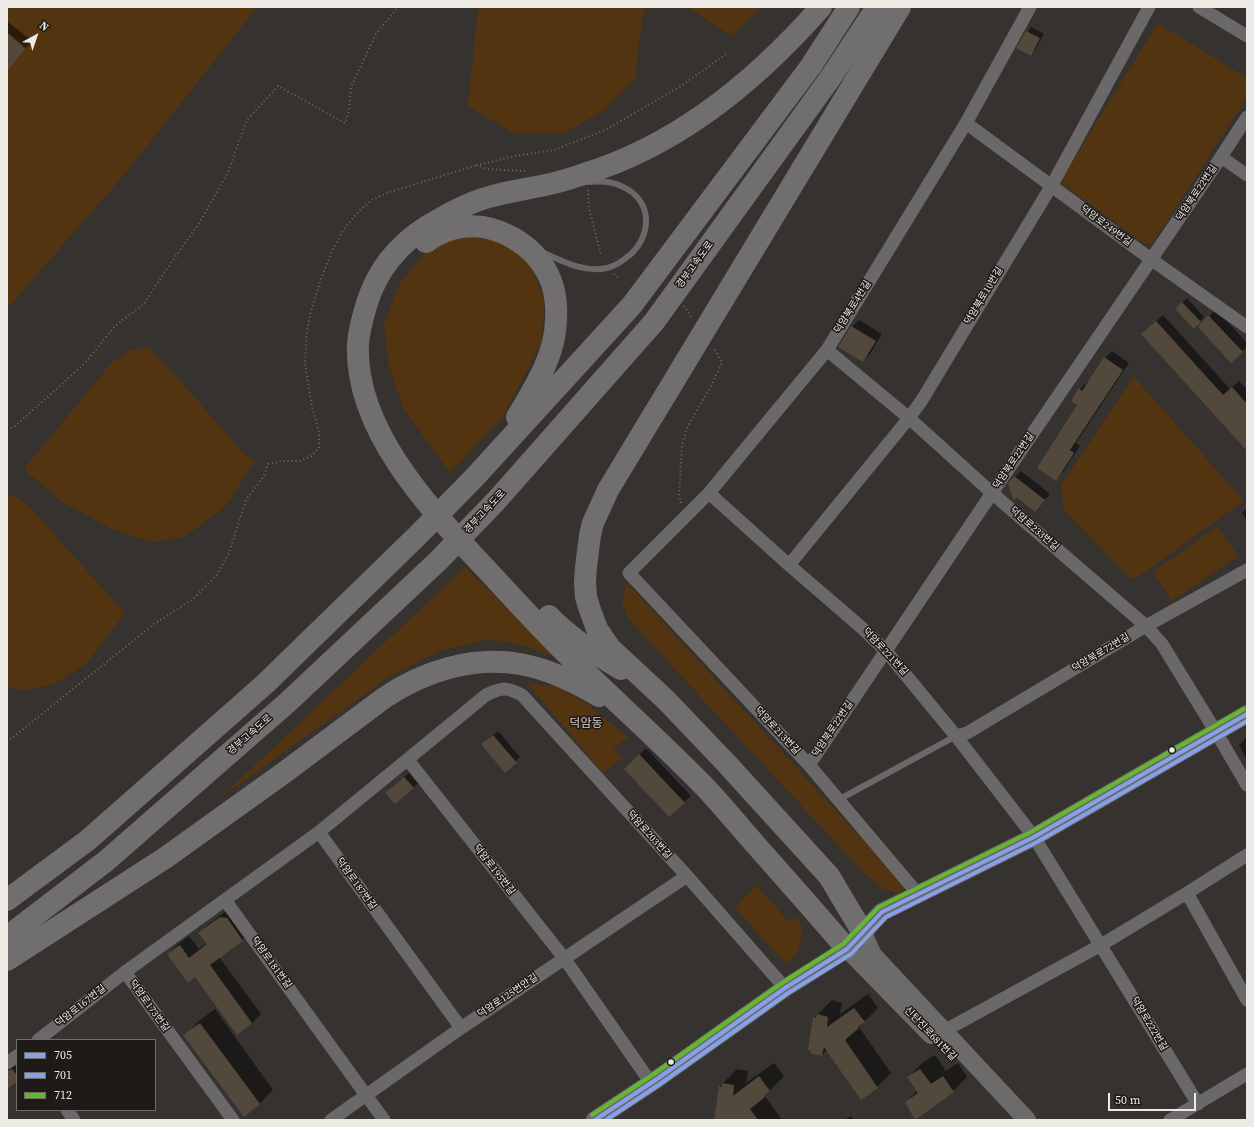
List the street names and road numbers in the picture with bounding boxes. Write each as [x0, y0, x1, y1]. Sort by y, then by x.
street label: 덕암북로22번길 [1174, 163, 1220, 223]
street label: 덕암로249번길 [1078, 203, 1134, 249]
street label: 경부고속도로 [674, 239, 716, 291]
street label: 덕암북로10번길 [962, 265, 1006, 327]
street label: 덕암북로4번길 [832, 278, 874, 336]
street label: 덕암북로22번길 [991, 431, 1037, 491]
street label: 경부고속도로 [462, 488, 508, 536]
street label: 덕암로233번길 [1007, 504, 1061, 554]
street label: 덕암로221번길 [860, 626, 910, 678]
street label: 덕암북로72번길 [1070, 631, 1132, 675]
street label: 덕암북로22번길 [810, 699, 856, 759]
street label: 덕암로213번길 [752, 705, 802, 757]
street label: 경부고속도로 [225, 712, 275, 758]
street label: 덕암로203번길 [624, 808, 674, 862]
street label: 덕암로195번길 [470, 842, 518, 898]
street label: 덕암로187번길 [333, 856, 379, 912]
street label: 덕암로181번길 [248, 935, 294, 991]
street label: 덕암로125번안길 [476, 971, 540, 1021]
street label: 덕암로173번길 [126, 978, 172, 1034]
street label: 덕암로167번길 [53, 982, 109, 1030]
street label: 덕암로222번길 [1128, 995, 1170, 1053]
street label: 신탄진로681번길 [901, 1005, 959, 1063]

